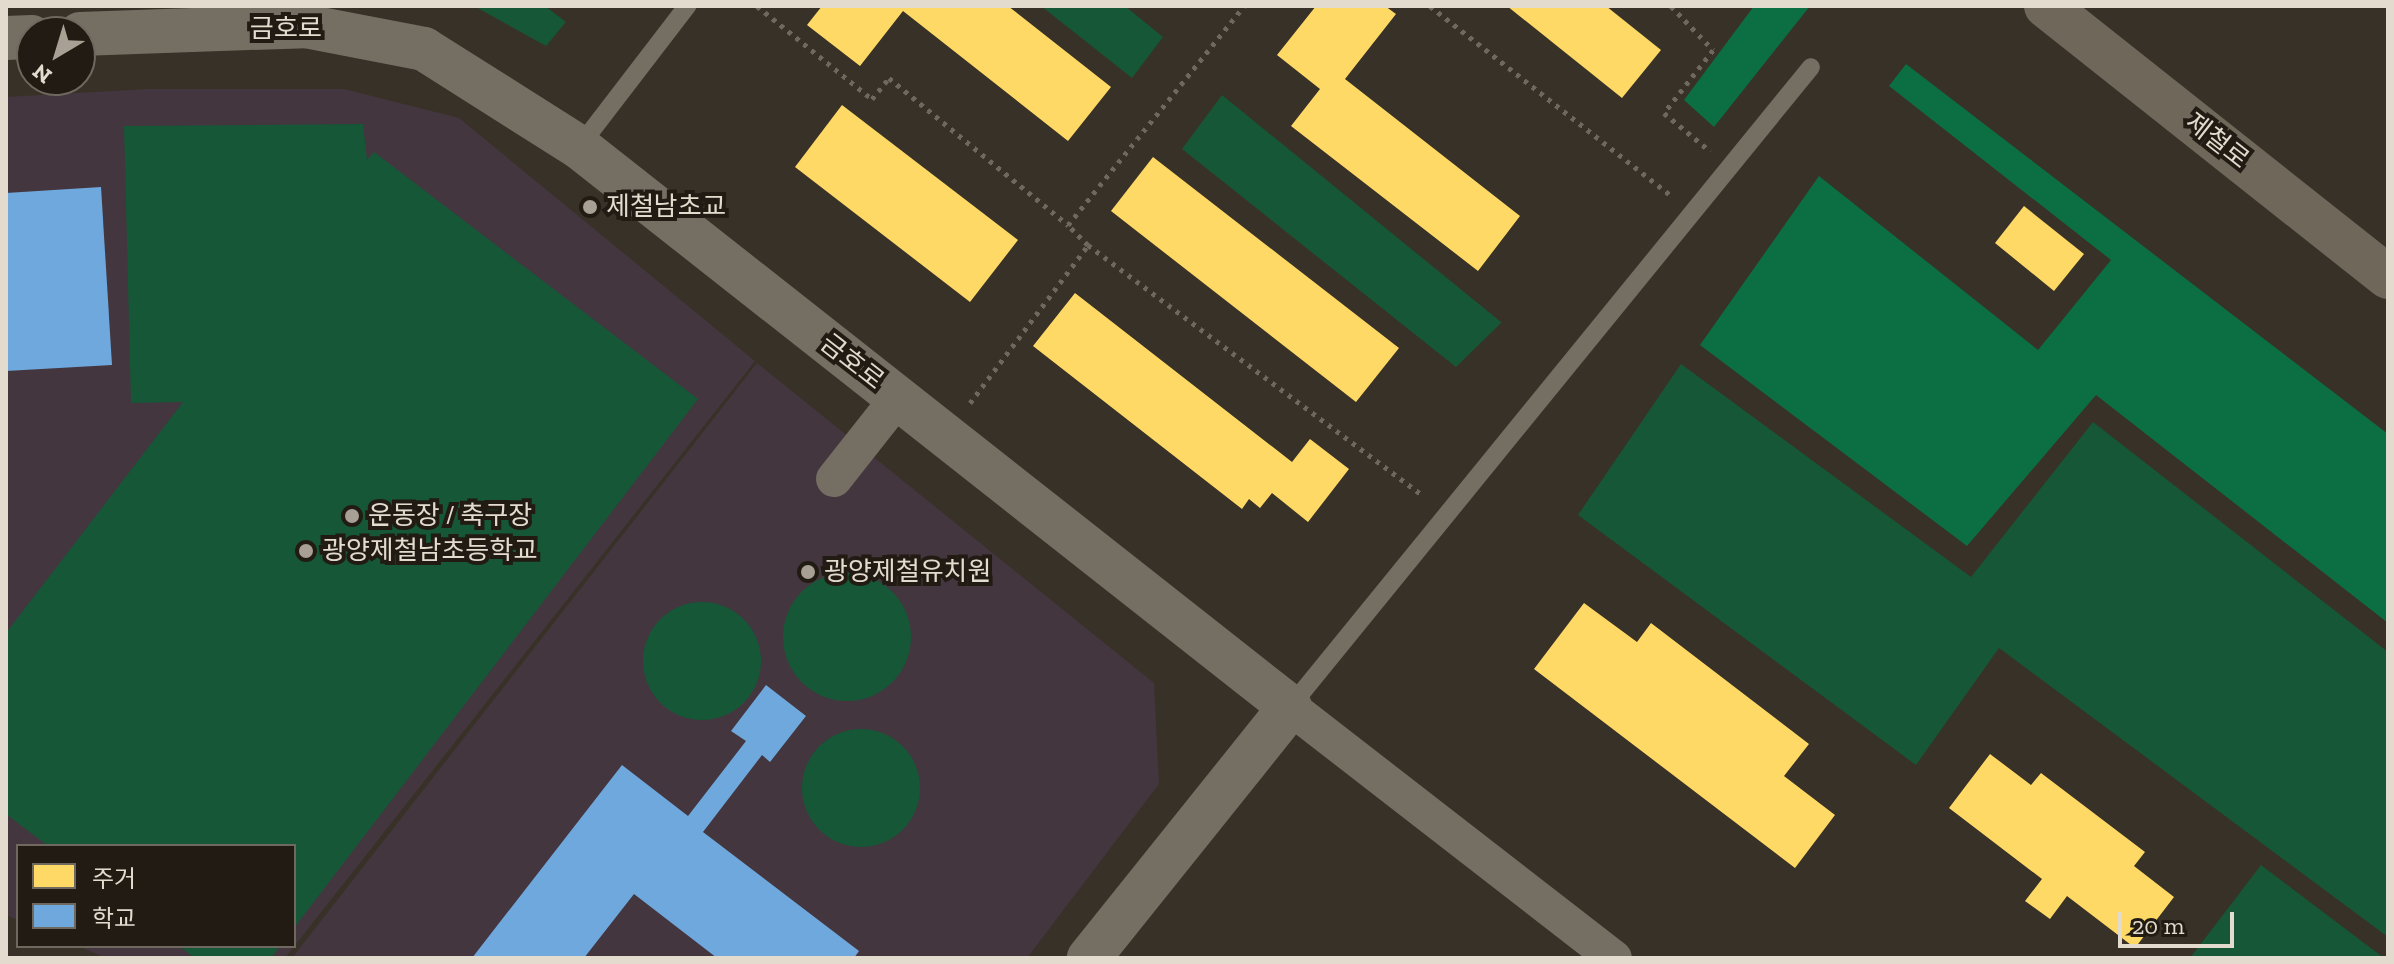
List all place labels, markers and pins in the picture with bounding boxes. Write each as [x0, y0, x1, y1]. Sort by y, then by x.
place label: 제철남초교 [606, 191, 726, 223]
marker: 제철남초교 [581, 198, 599, 216]
place label: 운동장 / 축구장 [368, 500, 532, 532]
marker: 운동장 / 축구장 [343, 507, 361, 525]
place label: 광양제철남초등학교 [322, 535, 537, 567]
marker: 광양제철남초등학교 [297, 542, 315, 560]
place label: 광양제철유치원 [824, 556, 991, 588]
marker: 광양제철유치원 [799, 563, 817, 581]

